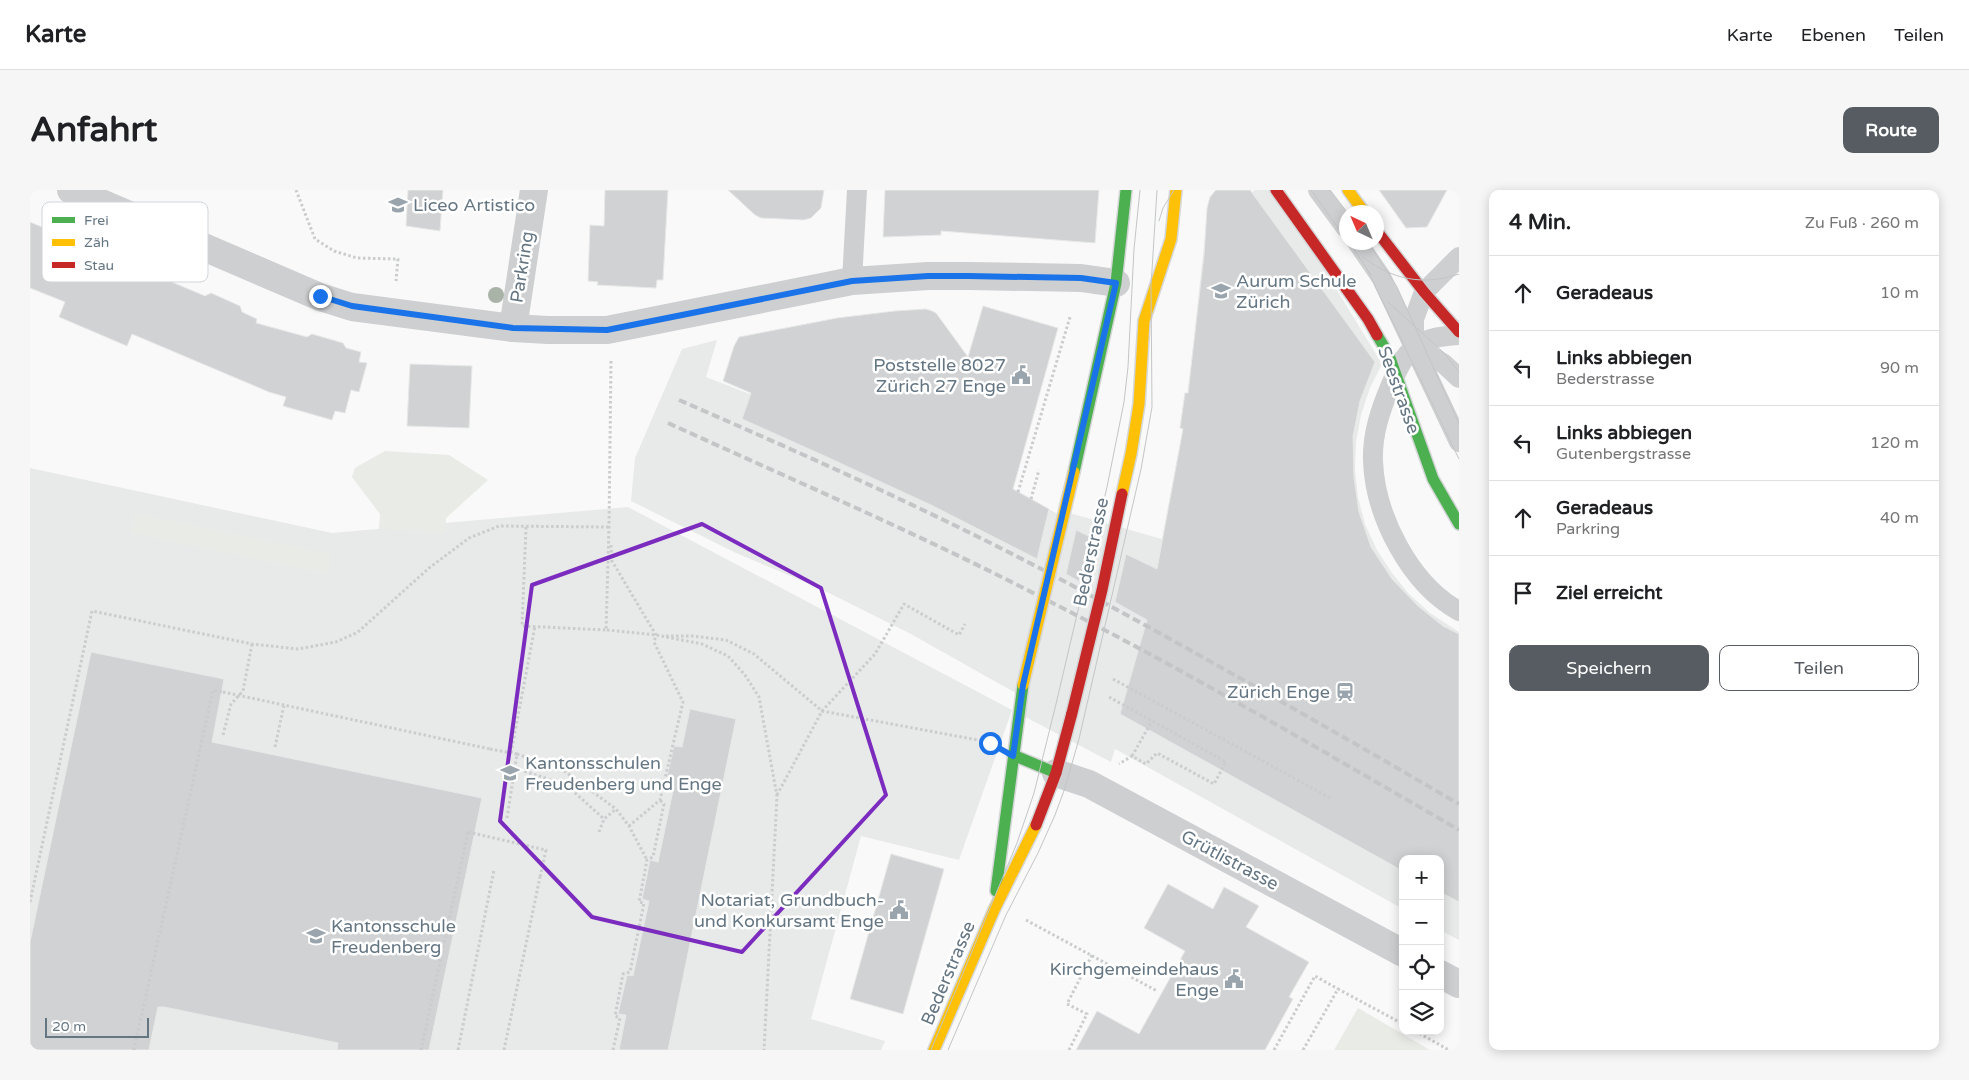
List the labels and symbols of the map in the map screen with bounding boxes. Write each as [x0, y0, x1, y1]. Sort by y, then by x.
school or university icon: Liceo Artistico [387, 194, 409, 216]
place label: Liceo Artistico [413, 194, 535, 216]
legend [42, 202, 208, 282]
north arrow [1339, 205, 1384, 250]
text: Frei [84, 212, 109, 229]
street label: Parkring [505, 230, 539, 304]
text: Zäh [84, 234, 109, 251]
text: Stau [84, 257, 114, 274]
place label: Aurum Schule Zürich [1236, 270, 1356, 313]
school or university icon: Aurum Schule Zürich [1210, 280, 1232, 302]
route end [309, 285, 332, 308]
street label: Seestrasse [1373, 343, 1425, 437]
place label: Poststelle 8027 Zürich 27 Enge [873, 354, 1006, 397]
public building icon: Poststelle 8027 Zürich 27 Enge [1010, 364, 1032, 386]
street label: Bederstrasse [1069, 495, 1113, 609]
place label: Zürich Enge [1227, 681, 1330, 703]
station icon: Zürich Enge [1334, 681, 1356, 703]
route start [979, 732, 1002, 755]
place label: Kantonsschulen Freudenberg und Enge [525, 752, 722, 795]
school or university icon: Kantonsschulen Freudenberg und Enge [499, 762, 521, 784]
street label: Grütlistrasse [1177, 825, 1283, 895]
place label: Notariat, Grundbuch- und Konkursamt Enge [694, 889, 884, 932]
public building icon: Notariat, Grundbuch- und Konkursamt Enge [888, 899, 910, 921]
place label: Kantonsschule Freudenberg [331, 915, 456, 958]
street label: Bederstrasse [916, 918, 980, 1028]
school or university icon: Kantonsschule Freudenberg [305, 925, 327, 947]
place label: Kirchgemeindehaus Enge [1049, 958, 1219, 1001]
public building icon: Kirchgemeindehaus Enge [1223, 968, 1245, 990]
scale bar [45, 1015, 149, 1038]

